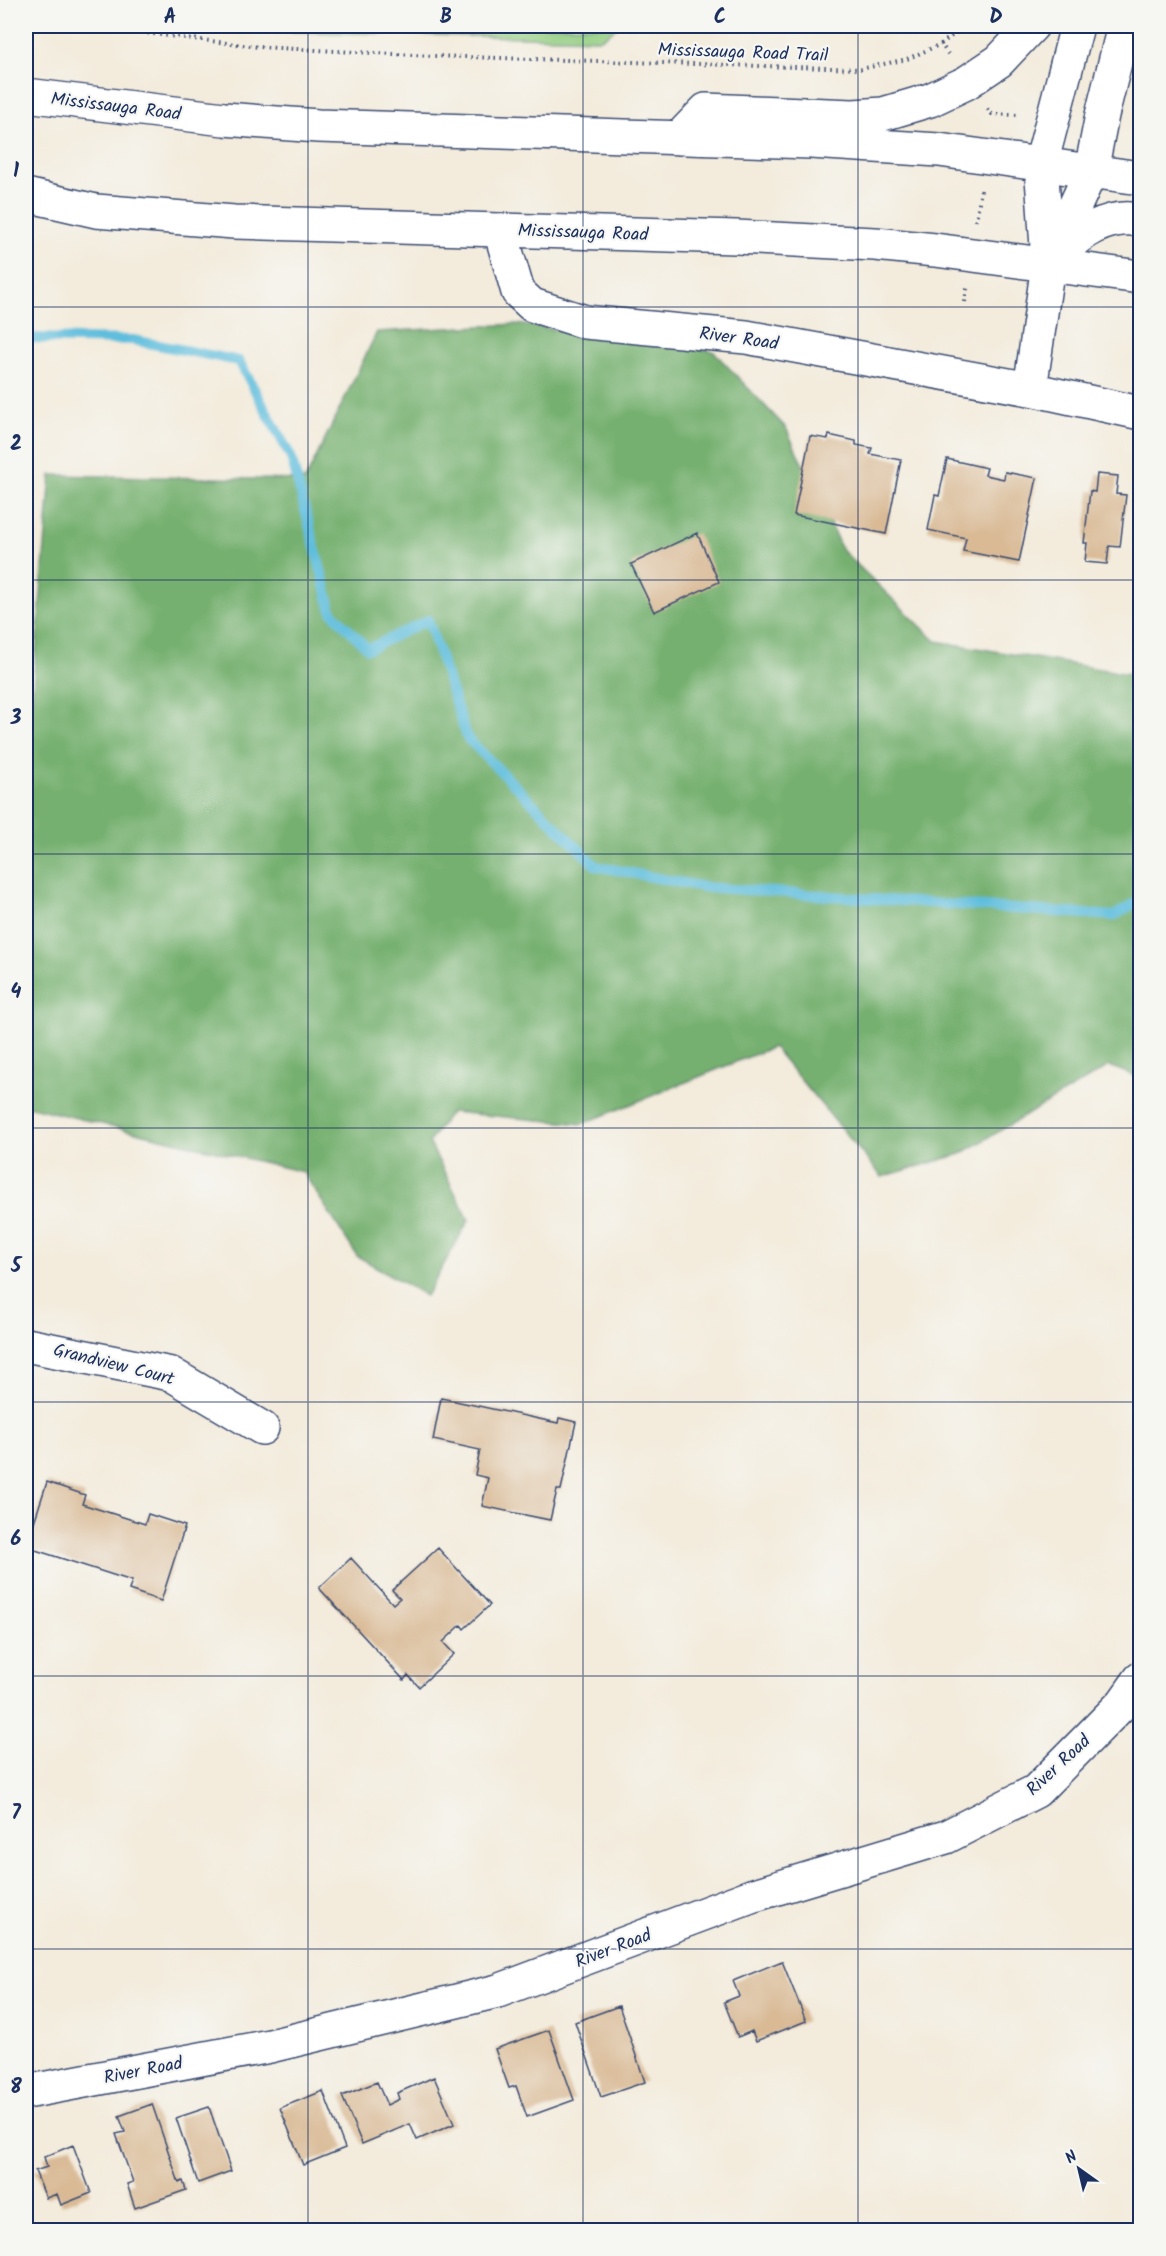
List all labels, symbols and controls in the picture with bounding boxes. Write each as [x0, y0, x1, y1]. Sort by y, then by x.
text: A [164, 2, 176, 34]
text: B [440, 2, 452, 34]
text: C [714, 2, 726, 34]
text: D [989, 2, 1003, 34]
street label: Mississauga Road Trail [657, 36, 829, 71]
street label: Mississauga Road [49, 85, 184, 130]
text: 1 [13, 156, 19, 188]
street label: Mississauga Road [517, 217, 650, 250]
street label: River Road [697, 320, 781, 360]
text: 2 [10, 429, 22, 461]
text: 3 [10, 703, 22, 735]
text: 4 [11, 977, 22, 1009]
text: 5 [10, 1251, 23, 1283]
street label: Grandview Court [50, 1336, 178, 1395]
text: 6 [11, 1524, 22, 1556]
street label: River Road [1020, 1728, 1099, 1804]
text: 7 [11, 1798, 21, 1830]
street label: River Road [571, 1921, 657, 1977]
street label: River Road [101, 2049, 186, 2093]
text: 8 [10, 2072, 22, 2104]
north arrow [1049, 2139, 1109, 2199]
text: N [1060, 2145, 1083, 2171]

